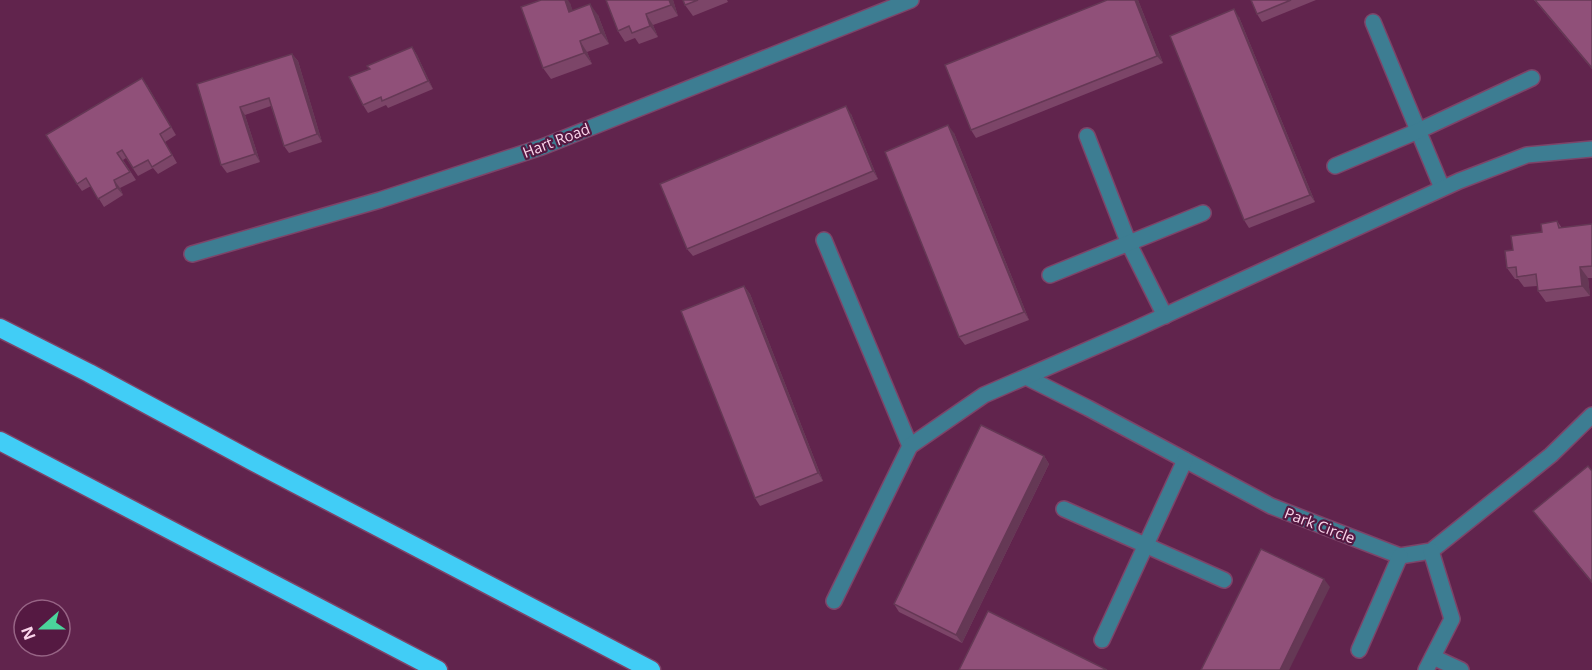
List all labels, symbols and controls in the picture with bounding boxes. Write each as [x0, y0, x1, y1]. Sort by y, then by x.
street label: Hart Road [519, 118, 593, 162]
street label: Park Circle [1282, 502, 1358, 548]
north arrow [12, 598, 72, 658]
text: N [15, 623, 41, 643]

